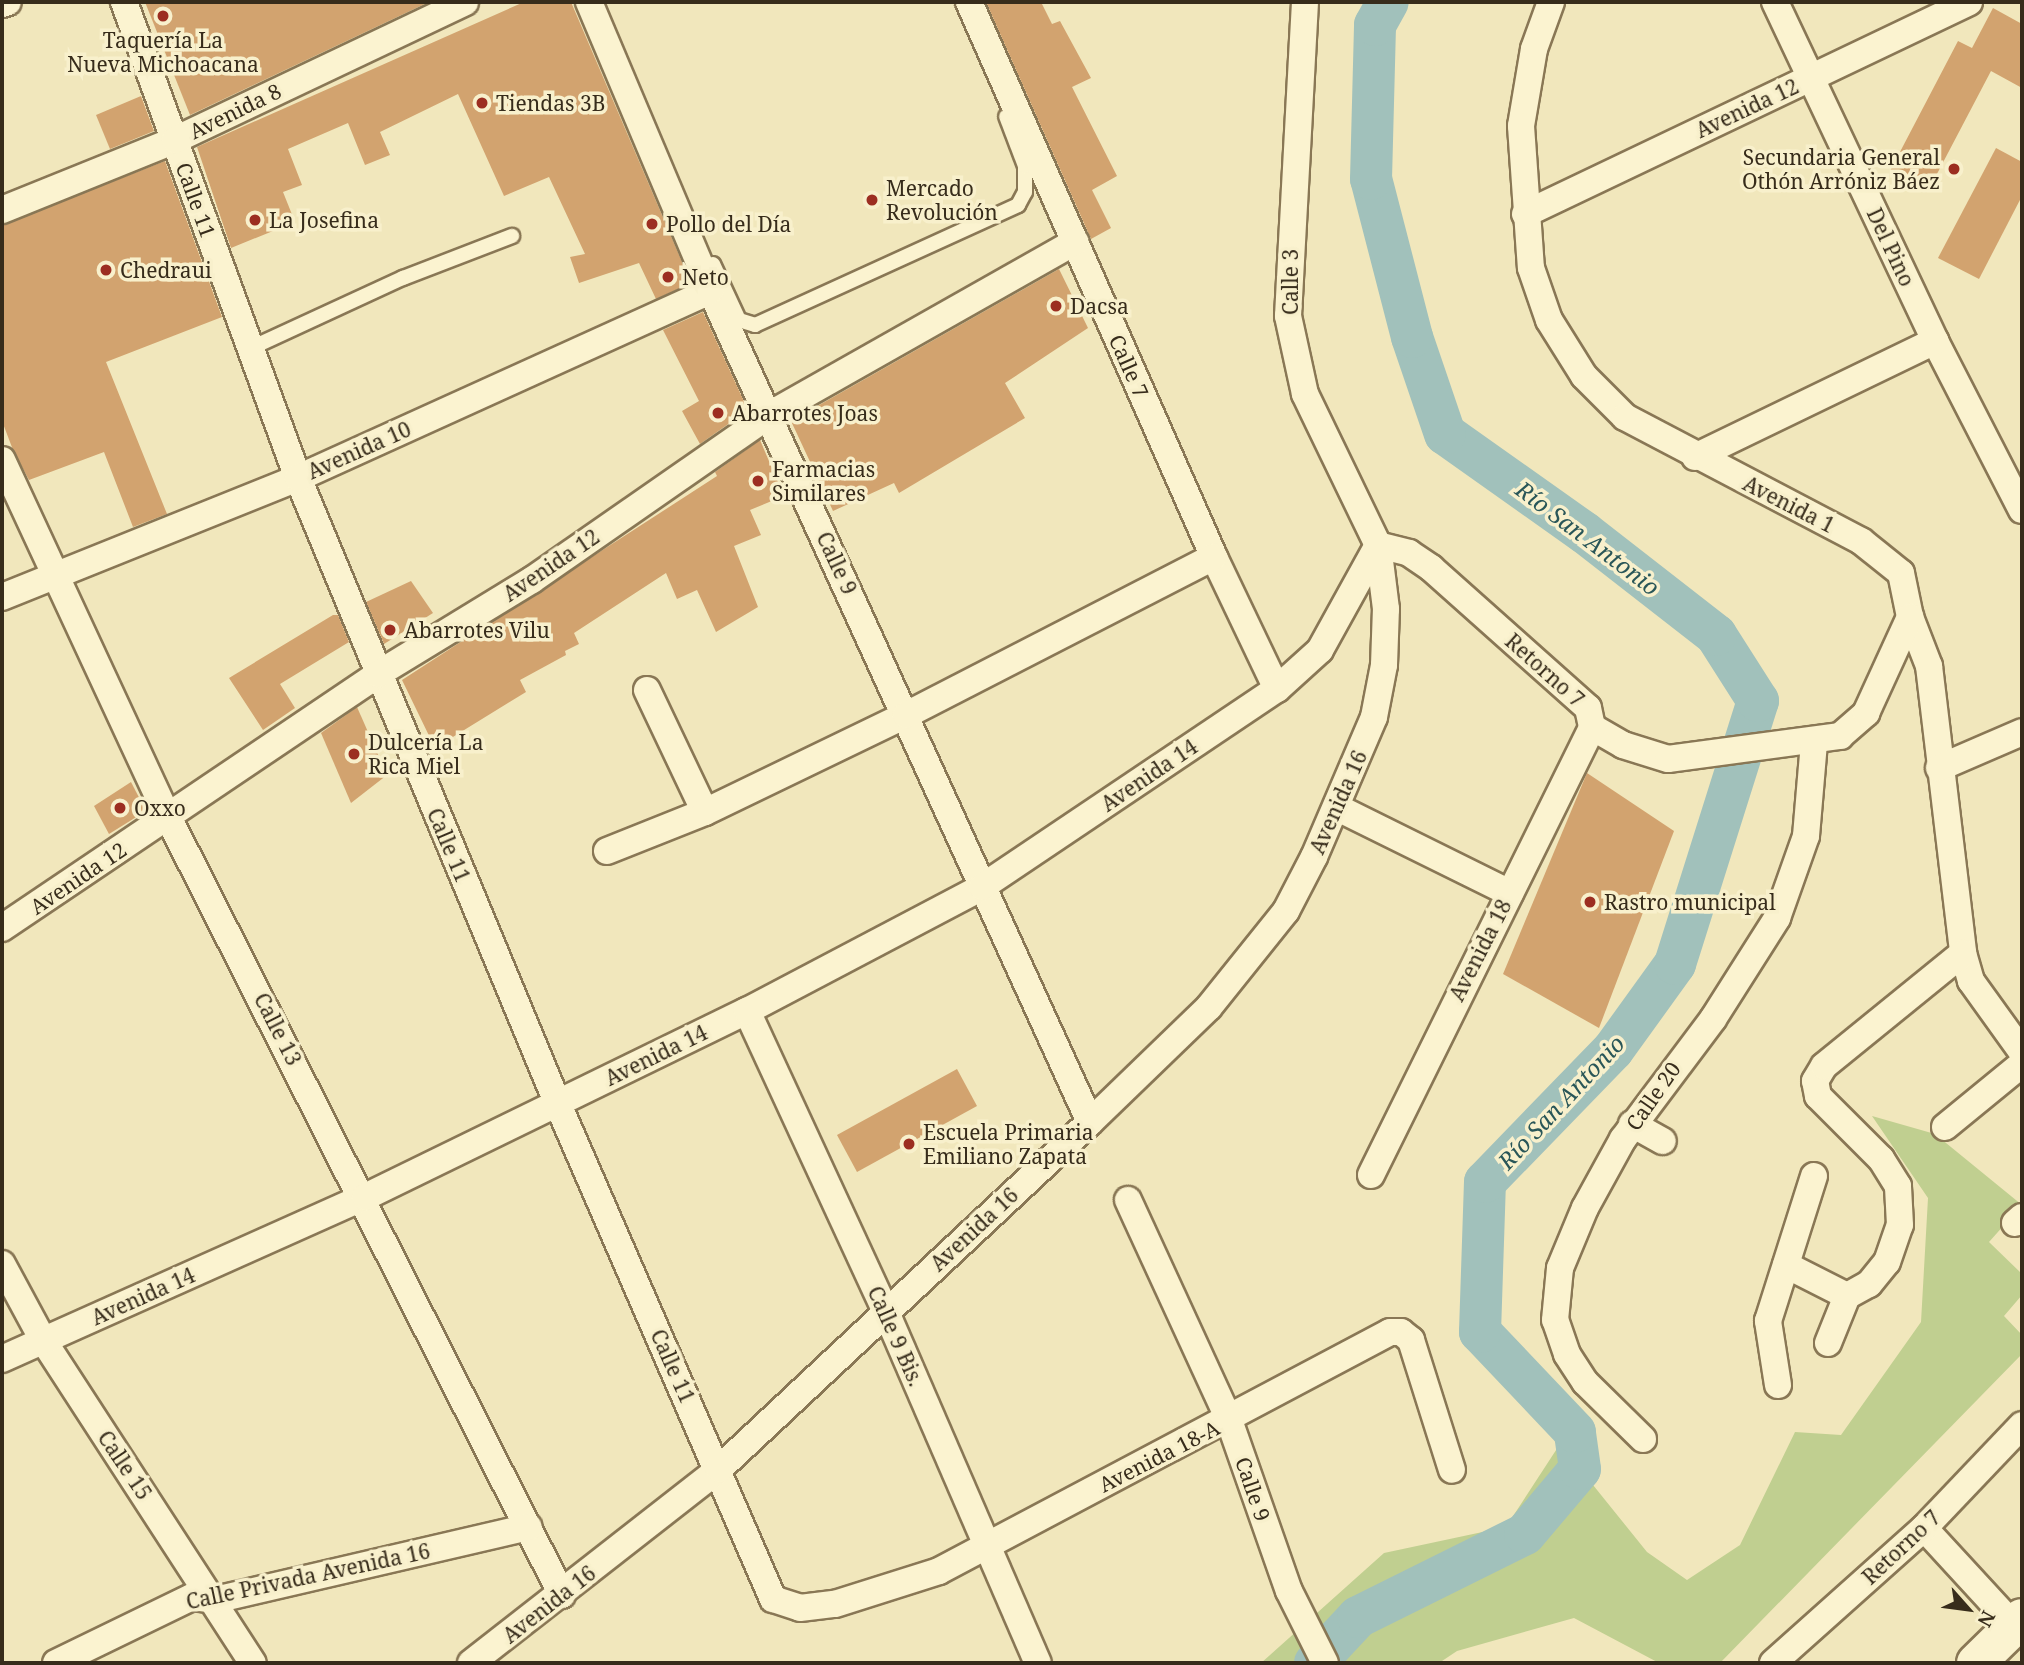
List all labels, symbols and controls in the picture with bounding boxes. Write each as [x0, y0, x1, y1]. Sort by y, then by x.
marker: Taquería La Nueva Michoacana [155, 8, 171, 24]
place label: Taquería La Nueva Michoacana [67, 27, 259, 77]
street label: Avenida 12 [1691, 73, 1803, 143]
street label: Avenida 8 [185, 78, 285, 144]
place label: Tiendas 3B [496, 90, 605, 116]
marker: Tiendas 3B [474, 95, 490, 111]
place label: Secundaria General Othón Arróniz Báez [1742, 144, 1940, 194]
street label: Calle 11 [171, 159, 221, 241]
marker: Secundaria General Othón Arróniz Báez [1946, 161, 1962, 177]
place label: Mercado Revolución [886, 175, 998, 225]
marker: Mercado Revolución [864, 192, 880, 208]
street label: Del Pino [1862, 204, 1920, 290]
place label: La Josefina [269, 207, 379, 233]
place label: Pollo del Día [666, 211, 791, 237]
marker: La Josefina [247, 212, 263, 228]
marker: Pollo del Día [644, 216, 660, 232]
street label: Calle 3 [1277, 249, 1303, 315]
place label: Chedraui [120, 257, 212, 283]
marker: Chedraui [98, 262, 114, 278]
place label: Neto [682, 264, 729, 290]
marker: Neto [660, 269, 676, 285]
place label: Dacsa [1070, 293, 1129, 319]
marker: Dacsa [1048, 298, 1064, 314]
street label: Calle 7 [1104, 331, 1154, 401]
place label: Abarrotes Joas [732, 400, 878, 426]
marker: Abarrotes Joas [710, 405, 726, 421]
street label: Avenida 10 [303, 416, 415, 484]
place label: Farmacias Similares [772, 456, 875, 506]
street label: Avenida 1 [1739, 470, 1839, 538]
marker: Farmacias Similares [750, 473, 766, 489]
water label: Río San Antonio [1511, 475, 1665, 601]
street label: Avenida 12 [498, 524, 604, 606]
street label: Calle 9 [812, 528, 862, 598]
place label: Abarrotes Vilu [404, 617, 550, 643]
marker: Abarrotes Vilu [382, 622, 398, 638]
street label: Retorno 7 [1500, 628, 1590, 712]
place label: Dulcería La Rica Miel [368, 729, 483, 779]
street label: Avenida 14 [1096, 734, 1202, 816]
marker: Dulcería La Rica Miel [346, 746, 362, 762]
street label: Avenida 16 [1304, 746, 1372, 858]
place label: Oxxo [134, 795, 186, 821]
marker: Oxxo [112, 800, 128, 816]
street label: Calle 11 [422, 804, 476, 886]
street label: Avenida 12 [25, 837, 131, 919]
place label: Rastro municipal [1604, 889, 1776, 915]
marker: Rastro municipal [1582, 894, 1598, 910]
street label: Avenida 18 [1444, 895, 1516, 1005]
street label: Calle 13 [249, 989, 307, 1069]
street label: Avenida 14 [601, 1019, 711, 1091]
water label: Río San Antonio [1492, 1029, 1630, 1175]
street label: Calle 20 [1620, 1057, 1686, 1135]
place label: Escuela Primaria Emiliano Zapata [923, 1119, 1094, 1169]
marker: Escuela Primaria Emiliano Zapata [901, 1136, 917, 1152]
street label: Avenida 16 [925, 1182, 1023, 1276]
street label: Avenida 14 [87, 1262, 199, 1330]
street label: Calle 9 Bis. [863, 1282, 929, 1390]
street label: Calle 11 [646, 1325, 700, 1407]
street label: Avenida 18-A [1094, 1415, 1224, 1497]
street label: Calle 15 [93, 1426, 157, 1504]
street label: Calle 9 [1230, 1454, 1276, 1524]
street label: Retorno 7 [1857, 1505, 1945, 1589]
street label: Calle Privada Avenida 16 [184, 1538, 432, 1614]
street label: Avenida 16 [498, 1560, 600, 1648]
north arrow [1933, 1574, 2003, 1644]
text: N [1972, 1606, 2002, 1632]

